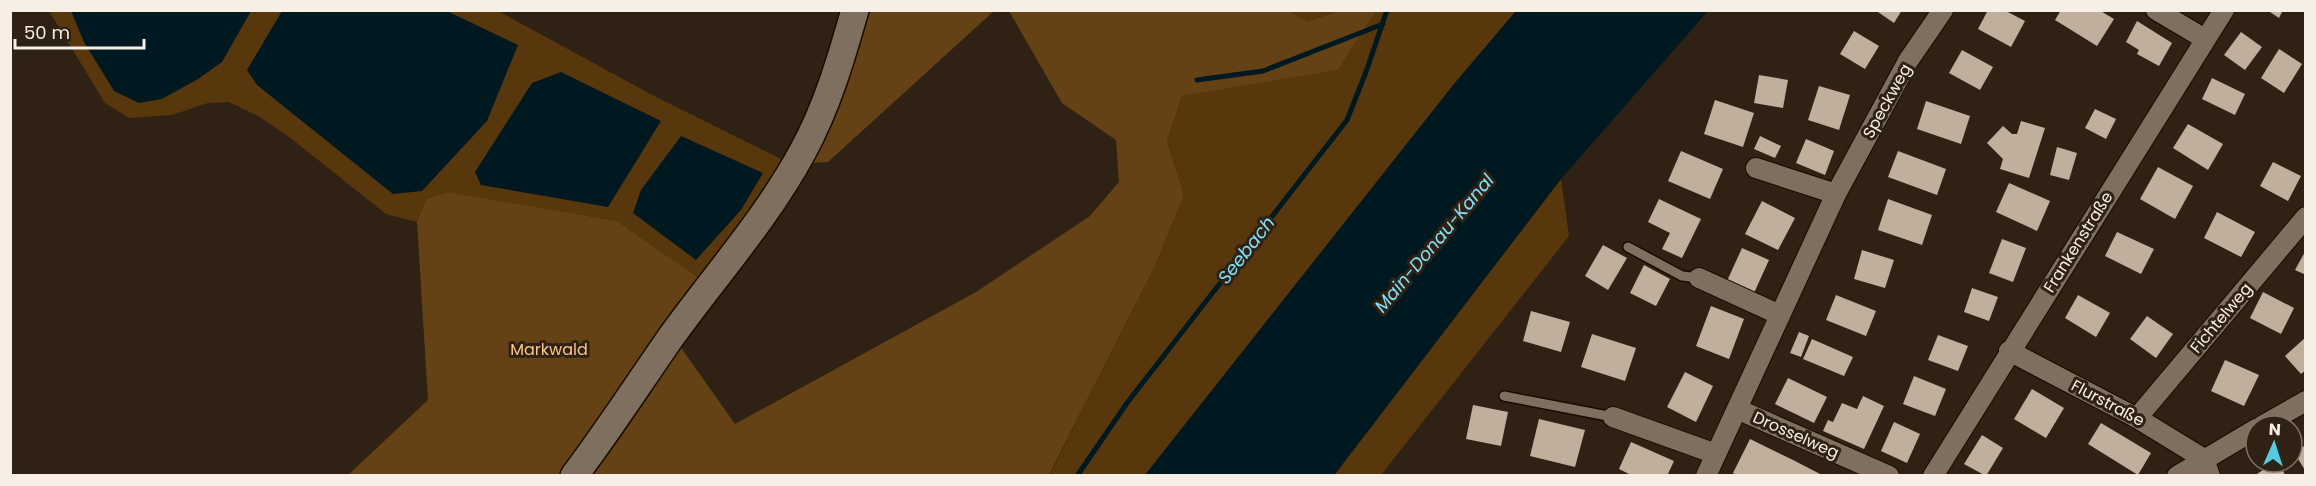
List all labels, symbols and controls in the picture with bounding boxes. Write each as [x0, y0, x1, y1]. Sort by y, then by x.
scale bar [15, 12, 144, 50]
text: 50 m [24, 20, 70, 45]
street label: Speckweg [1857, 60, 1917, 142]
water label: Main-Donau-Kanal [1369, 168, 1500, 318]
street label: Frankenstraße [2038, 187, 2118, 297]
water label: Seebach [1212, 211, 1280, 289]
street label: Fichtelweg [2185, 278, 2257, 358]
park label: Markwald [510, 338, 588, 361]
street label: Flurstraße [2067, 374, 2149, 432]
street label: Drosselweg [1749, 406, 1843, 464]
north arrow [2244, 414, 2304, 474]
text: N [2268, 418, 2281, 441]

